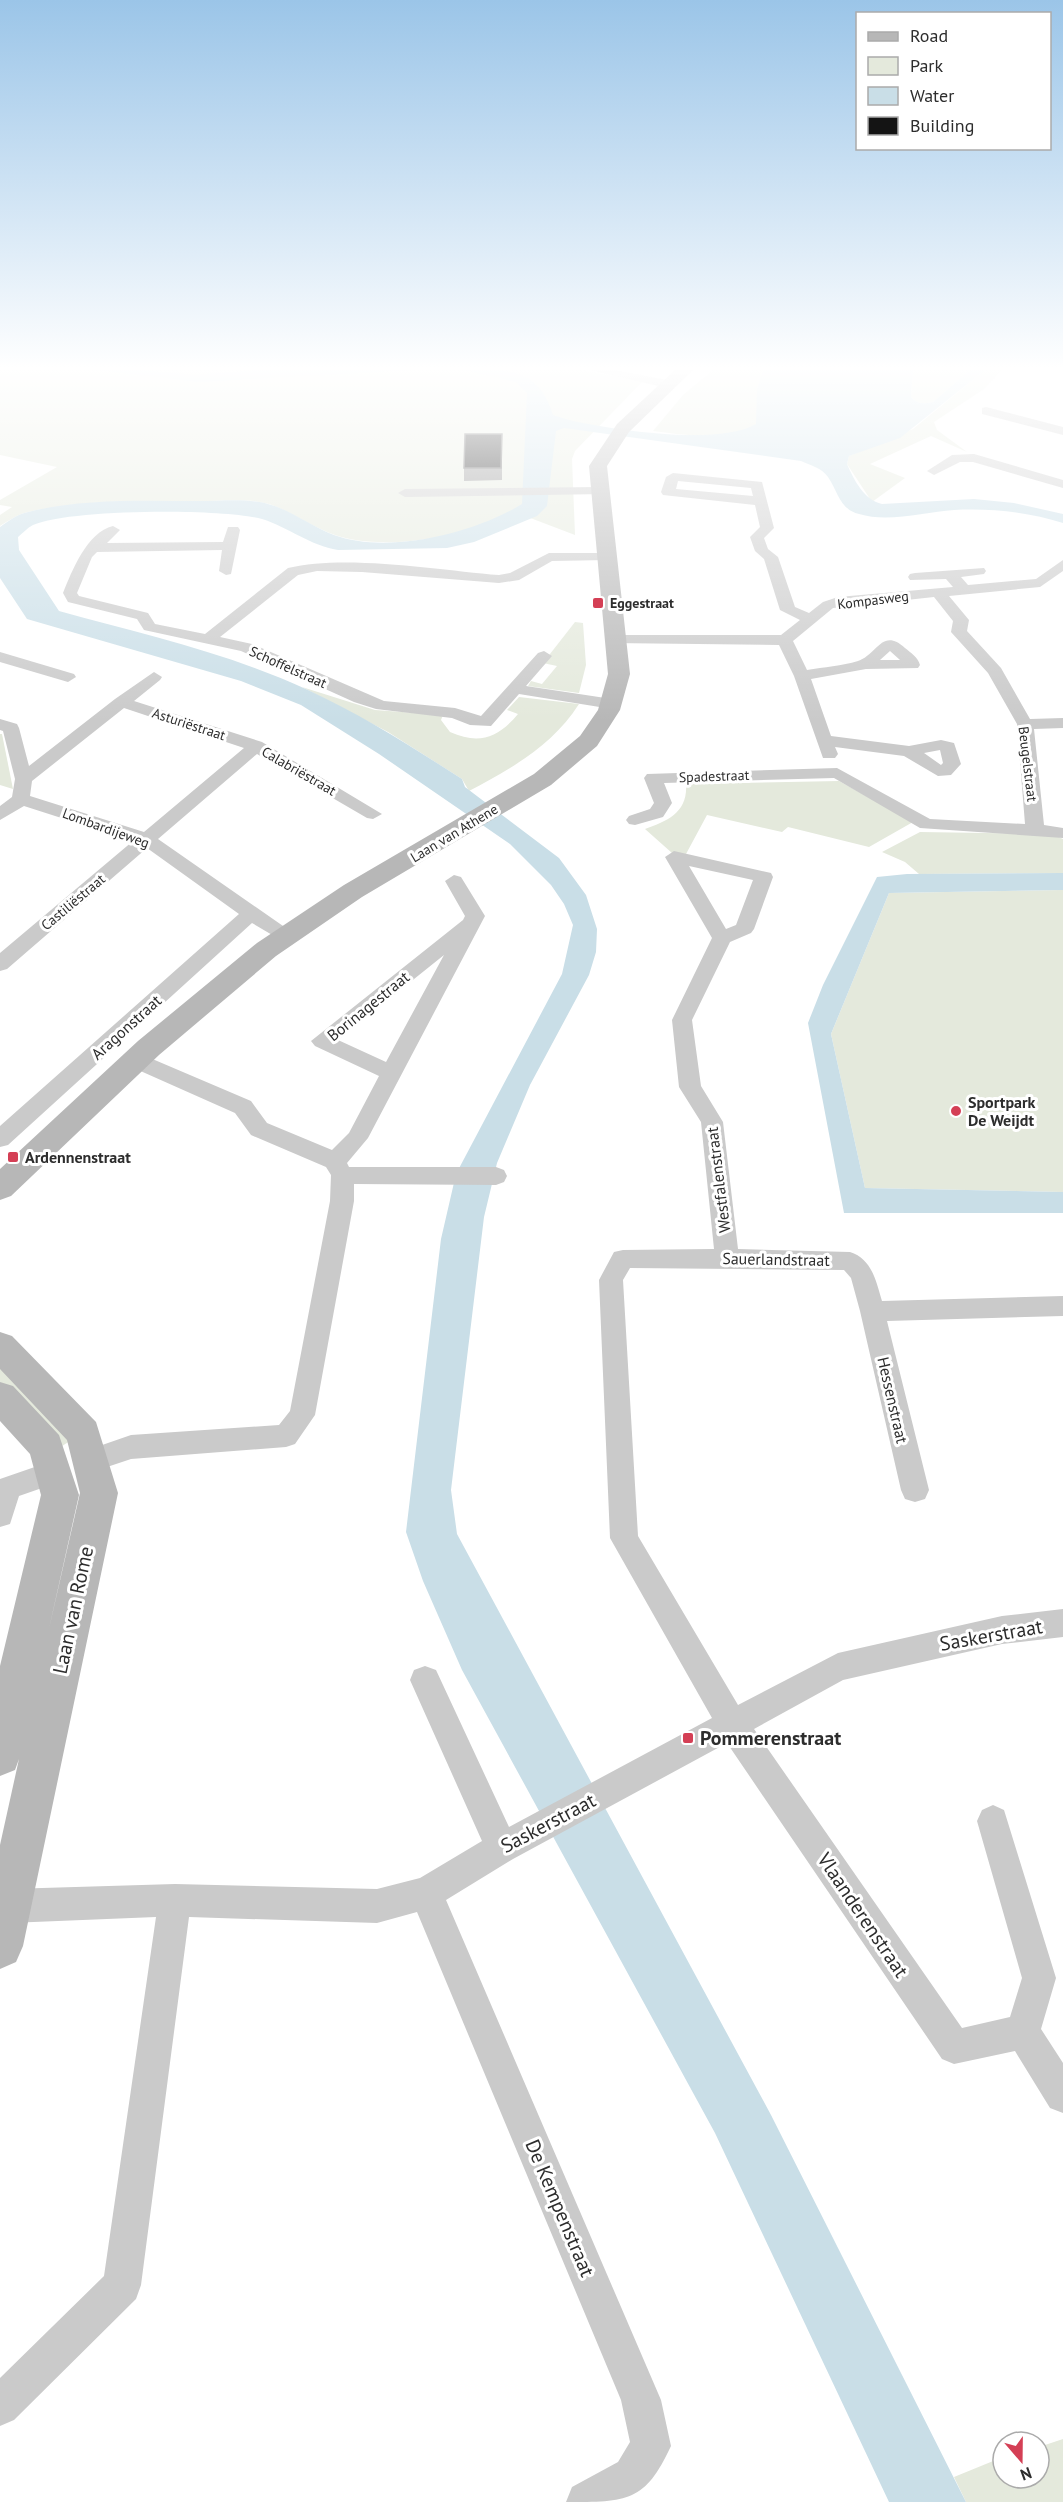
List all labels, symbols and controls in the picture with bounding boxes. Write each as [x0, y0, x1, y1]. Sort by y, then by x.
legend [856, 12, 1051, 150]
text: Road [910, 24, 948, 47]
text: Park [910, 54, 943, 77]
text: Water [910, 84, 954, 107]
text: Building [910, 114, 974, 137]
street label: Kompasweg [836, 587, 910, 613]
place label: Eggestraat [610, 594, 674, 612]
marker: Eggestraat [591, 596, 605, 610]
street label: Schoffelstraat [247, 642, 330, 692]
street label: Asturiëstraat [150, 704, 228, 744]
street label: Beugelstraat [1014, 725, 1042, 803]
street label: Calabriëstraat [259, 742, 340, 800]
street label: Spadestraat [678, 766, 750, 786]
street label: Laan van Athene [407, 800, 501, 866]
street label: Lombardijeweg [60, 804, 152, 852]
street label: Castiliëstraat [37, 870, 109, 934]
street label: Borinagestraat [323, 966, 414, 1045]
street label: Aragonstraat [87, 990, 166, 1064]
place label: Sportpark De Weijdt [968, 1092, 1036, 1130]
marker: Sportpark De Weijdt [949, 1104, 963, 1118]
street label: Westfalenstraat [702, 1125, 734, 1234]
place label: Ardennenstraat [25, 1147, 131, 1167]
marker: Ardennenstraat [6, 1150, 20, 1164]
street label: Sauerlandstraat [722, 1248, 830, 1270]
street label: Hessenstraat [873, 1355, 913, 1446]
street label: Laan van Rome [47, 1544, 99, 1676]
street label: Saskerstraat [938, 1613, 1045, 1657]
place label: Pommerenstraat [700, 1725, 841, 1751]
marker: Pommerenstraat [681, 1731, 695, 1745]
street label: Saskerstraat [496, 1787, 600, 1859]
street label: Vlaanderenstraat [811, 1847, 915, 1983]
street label: De Kempenstraat [519, 2135, 601, 2281]
north arrow [991, 2430, 1051, 2490]
text: N [1018, 2463, 1034, 2485]

